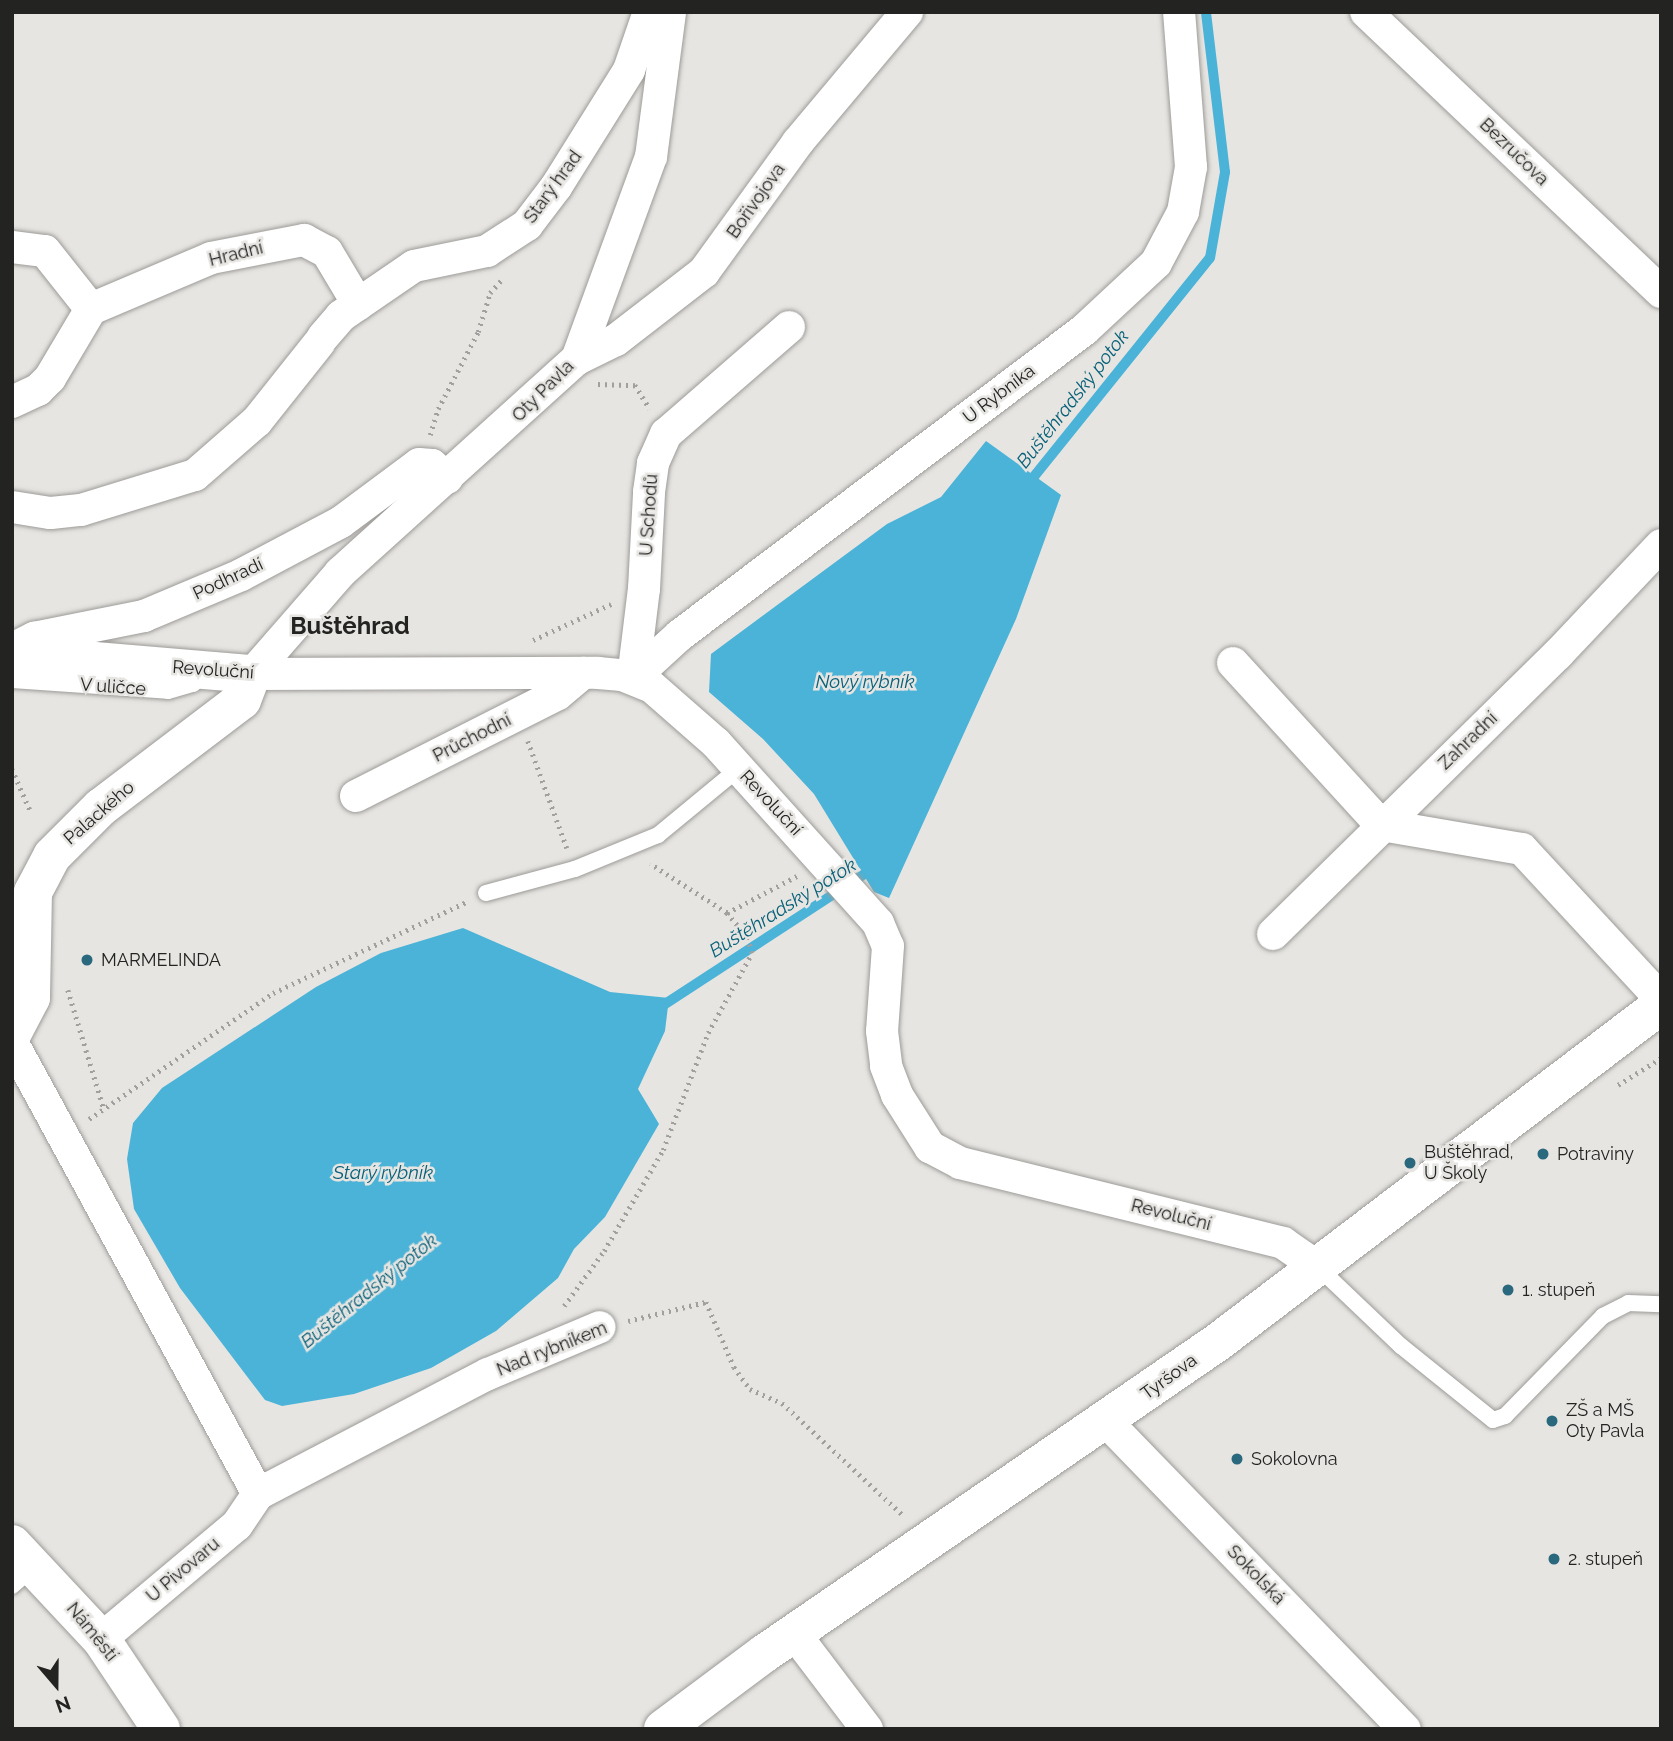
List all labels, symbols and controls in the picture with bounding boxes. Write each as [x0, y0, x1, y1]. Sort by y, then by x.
street label: Bezručova [1475, 114, 1553, 190]
street label: Starý hrad [519, 146, 587, 228]
street label: Bořivojova [722, 159, 790, 243]
street label: Hradní [207, 237, 265, 271]
water label: Buštěhradský potok [1012, 325, 1134, 473]
street label: Oty Pavla [508, 356, 578, 426]
street label: U Rybníka [959, 360, 1039, 428]
street label: U Schodů [635, 473, 663, 557]
street label: Podhradí [190, 553, 266, 605]
district label: Buštěhrad [290, 612, 410, 640]
street label: Revoluční [172, 656, 254, 684]
water label: Nový rybník [815, 671, 915, 693]
street label: V uličce [79, 674, 147, 700]
street label: Zahradní [1434, 708, 1502, 774]
street label: Průchodní [429, 709, 515, 767]
street label: Revoluční [735, 766, 807, 840]
street label: Palackého [59, 777, 139, 849]
water label: Buštěhradský potok [705, 853, 861, 963]
place label: MARMELINDA [101, 949, 221, 971]
marker: MARMELINDA [79, 952, 95, 968]
place label: Buštěhrad, U Školy [1424, 1142, 1514, 1184]
place label: Potraviny [1557, 1143, 1634, 1165]
marker: Potraviny [1535, 1146, 1551, 1162]
marker: Buštěhrad, U Školy [1402, 1155, 1418, 1171]
water label: Starý rybník [333, 1162, 433, 1184]
street label: Revoluční [1129, 1195, 1213, 1235]
water label: Buštěhradský potok [296, 1229, 442, 1353]
place label: 1. stupeň [1522, 1279, 1595, 1301]
marker: 1. stupeň [1500, 1282, 1516, 1298]
street label: Nad rybníkem [494, 1317, 610, 1381]
street label: Tyršova [1137, 1350, 1201, 1404]
place label: ZŠ a MŠ Oty Pavla [1566, 1400, 1645, 1442]
marker: ZŠ a MŠ Oty Pavla [1544, 1413, 1560, 1429]
place label: Sokolovna [1251, 1448, 1338, 1470]
marker: Sokolovna [1229, 1451, 1245, 1467]
street label: U Pivovaru [142, 1533, 224, 1607]
street label: Sokolská [1222, 1541, 1290, 1609]
place label: 2. stupeň [1568, 1548, 1643, 1570]
marker: 2. stupeň [1546, 1551, 1562, 1567]
street label: Náměstí [62, 1598, 122, 1666]
north arrow [21, 1650, 91, 1720]
text: N [53, 1692, 74, 1718]

